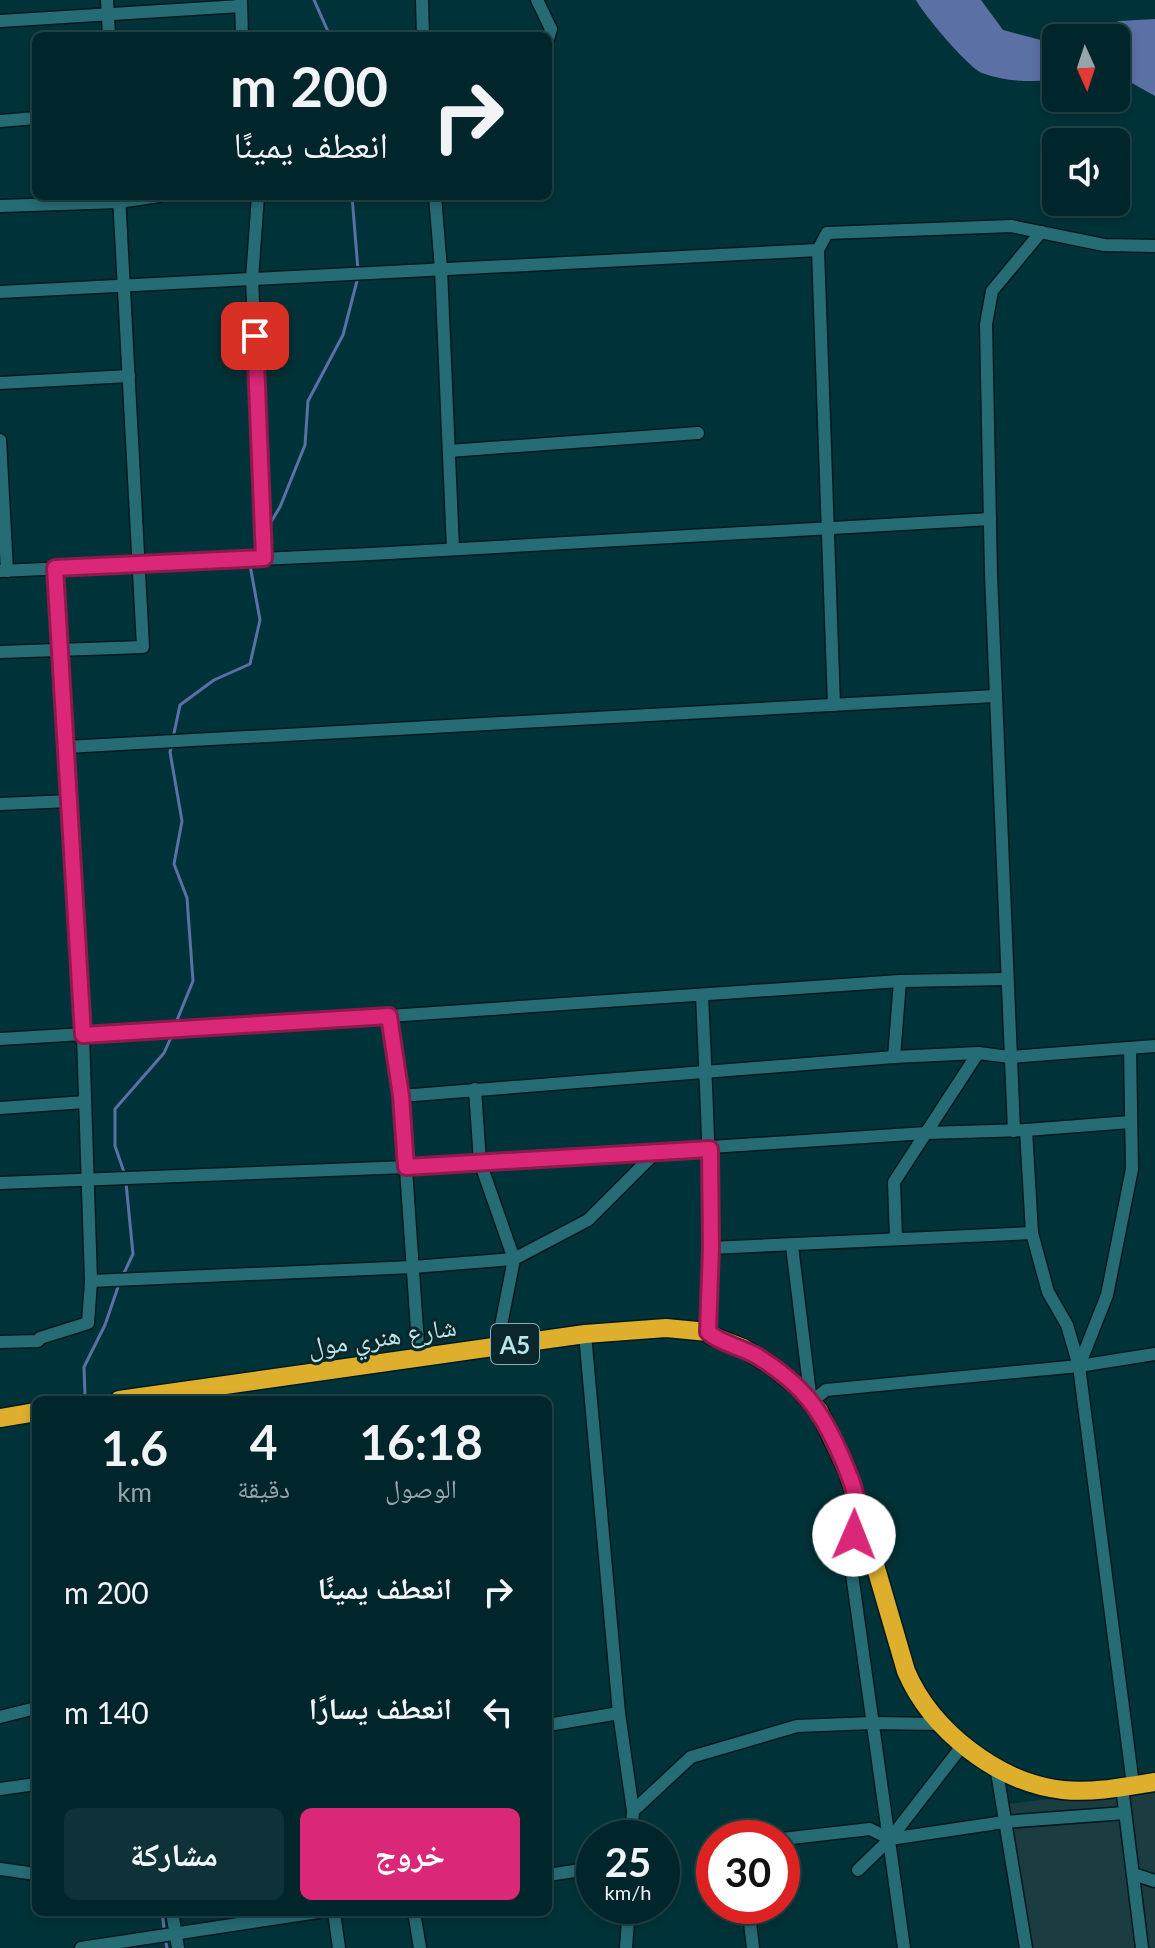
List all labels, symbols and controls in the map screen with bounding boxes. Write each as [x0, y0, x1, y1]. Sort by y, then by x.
north arrow [1042, 24, 1130, 112]
map controls [1042, 24, 1130, 216]
text: 200 m [230, 52, 388, 119]
icon: right [416, 64, 520, 168]
text: انعطف يمينًا [234, 122, 388, 166]
button: sound [1042, 128, 1130, 216]
pin [221, 302, 289, 370]
icon: arrive [233, 314, 277, 358]
street label: شارع هنري مول [306, 1310, 459, 1368]
road number: A5 [491, 1324, 539, 1364]
text: 4 [250, 1413, 278, 1470]
text: 16:18 [359, 1413, 483, 1470]
text: 1.6 [101, 1419, 168, 1476]
text: دقيقة [237, 1472, 290, 1504]
text: الوصول [385, 1472, 457, 1504]
text: km [117, 1476, 152, 1508]
position arrow [812, 1493, 896, 1577]
text: انعطف يمينًا [317, 1569, 452, 1605]
icon: right [476, 1570, 520, 1614]
text: 200 m [64, 1574, 149, 1610]
text: انعطف يسارًا [309, 1689, 452, 1725]
icon: left [476, 1690, 520, 1734]
text: 140 m [64, 1694, 149, 1730]
button: مشاركة [64, 1808, 284, 1900]
button: خروج [300, 1808, 520, 1900]
speed limit sign: 30 [696, 1820, 800, 1924]
text: 25 [605, 1838, 651, 1886]
text: km/h [605, 1880, 651, 1904]

